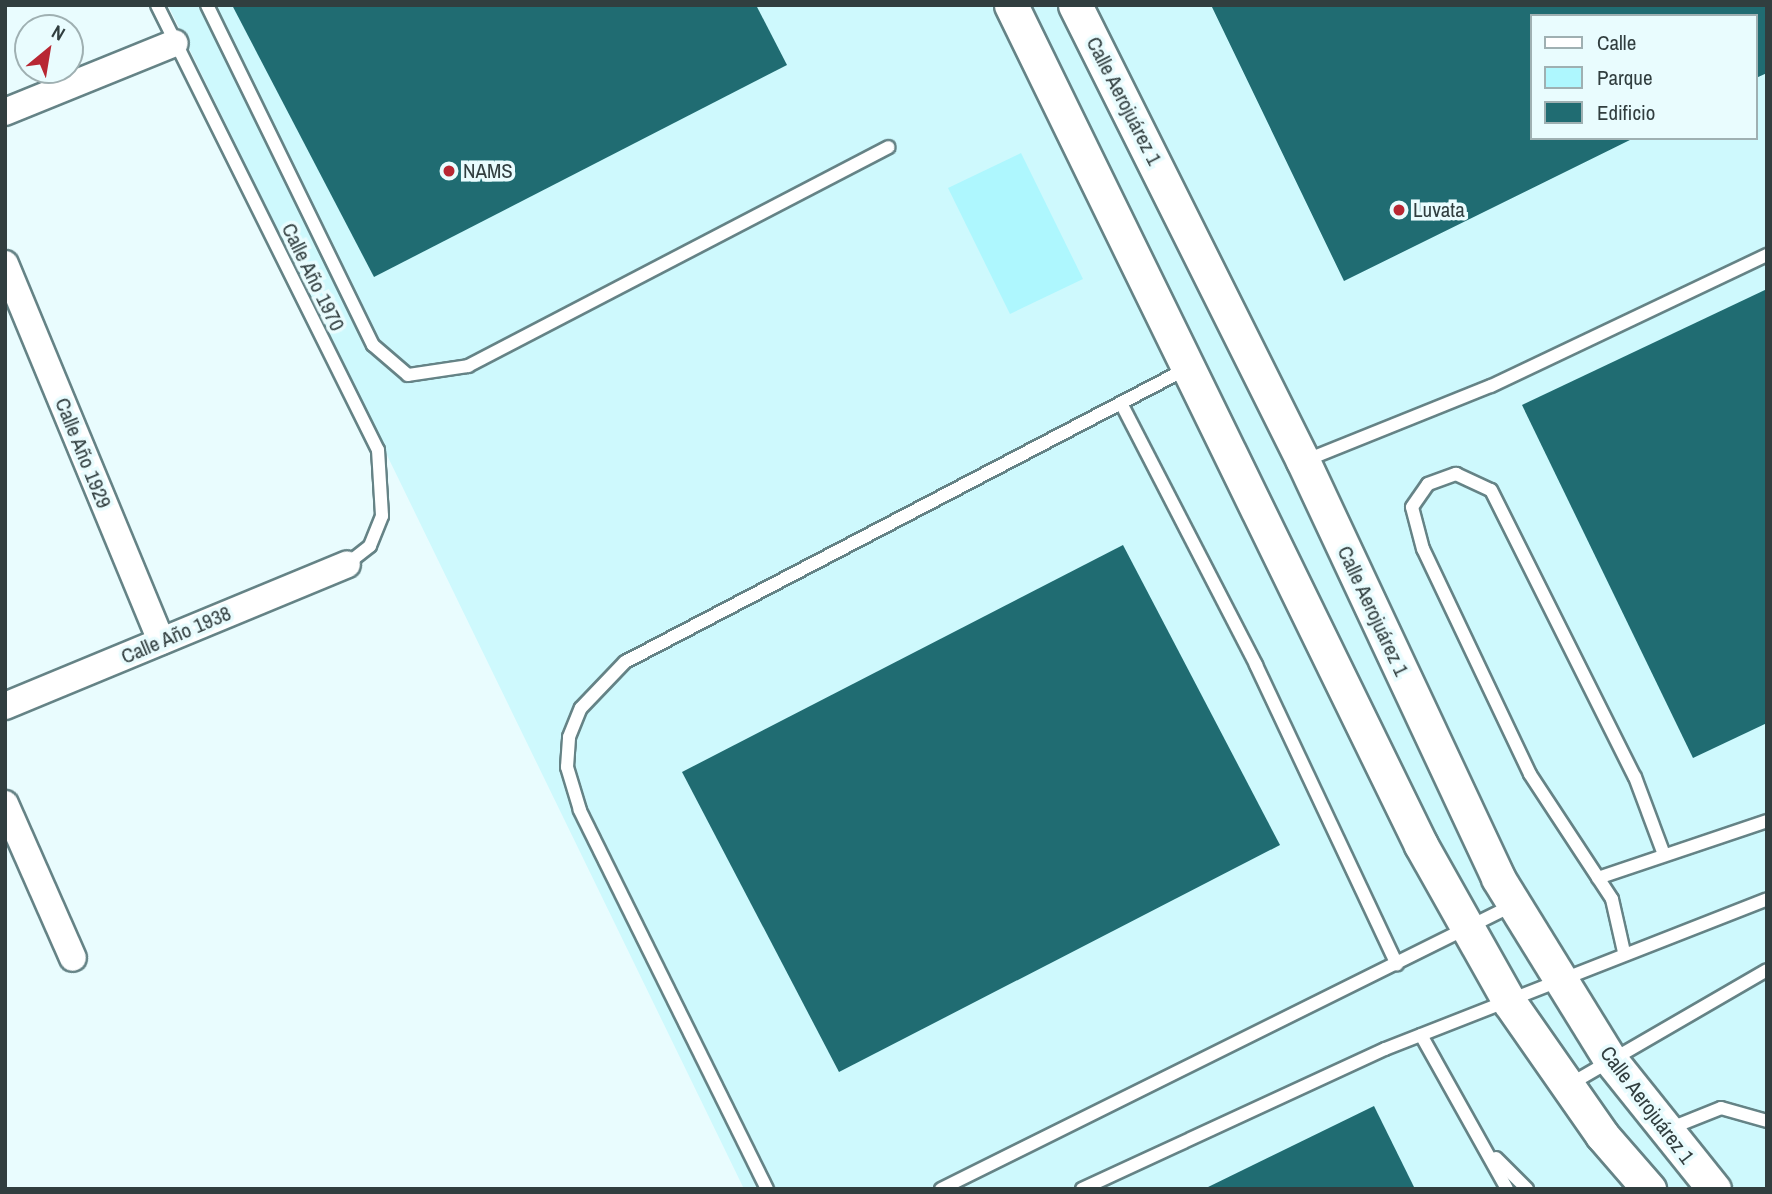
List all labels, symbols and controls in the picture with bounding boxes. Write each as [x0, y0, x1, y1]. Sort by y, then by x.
north arrow [14, 14, 84, 84]
legend [1530, 14, 1758, 140]
text: N [47, 18, 70, 47]
text: Calle [1597, 28, 1636, 57]
street label: Calle Aerojuárez 1 [1081, 32, 1167, 170]
text: Parque [1597, 63, 1653, 92]
text: Edificio [1597, 98, 1655, 127]
place label: NAMS [463, 158, 513, 184]
marker: NAMS [441, 163, 457, 179]
place label: Luvata [1413, 197, 1465, 223]
marker: Luvata [1391, 202, 1407, 218]
street label: Calle Año 1970 [276, 219, 350, 335]
street label: Calle Año 1929 [49, 394, 117, 512]
street label: Calle Aerojuárez 1 [1332, 541, 1414, 681]
street label: Calle Año 1938 [117, 600, 235, 670]
street label: Calle Aerojuárez 1 [1594, 1041, 1700, 1169]

